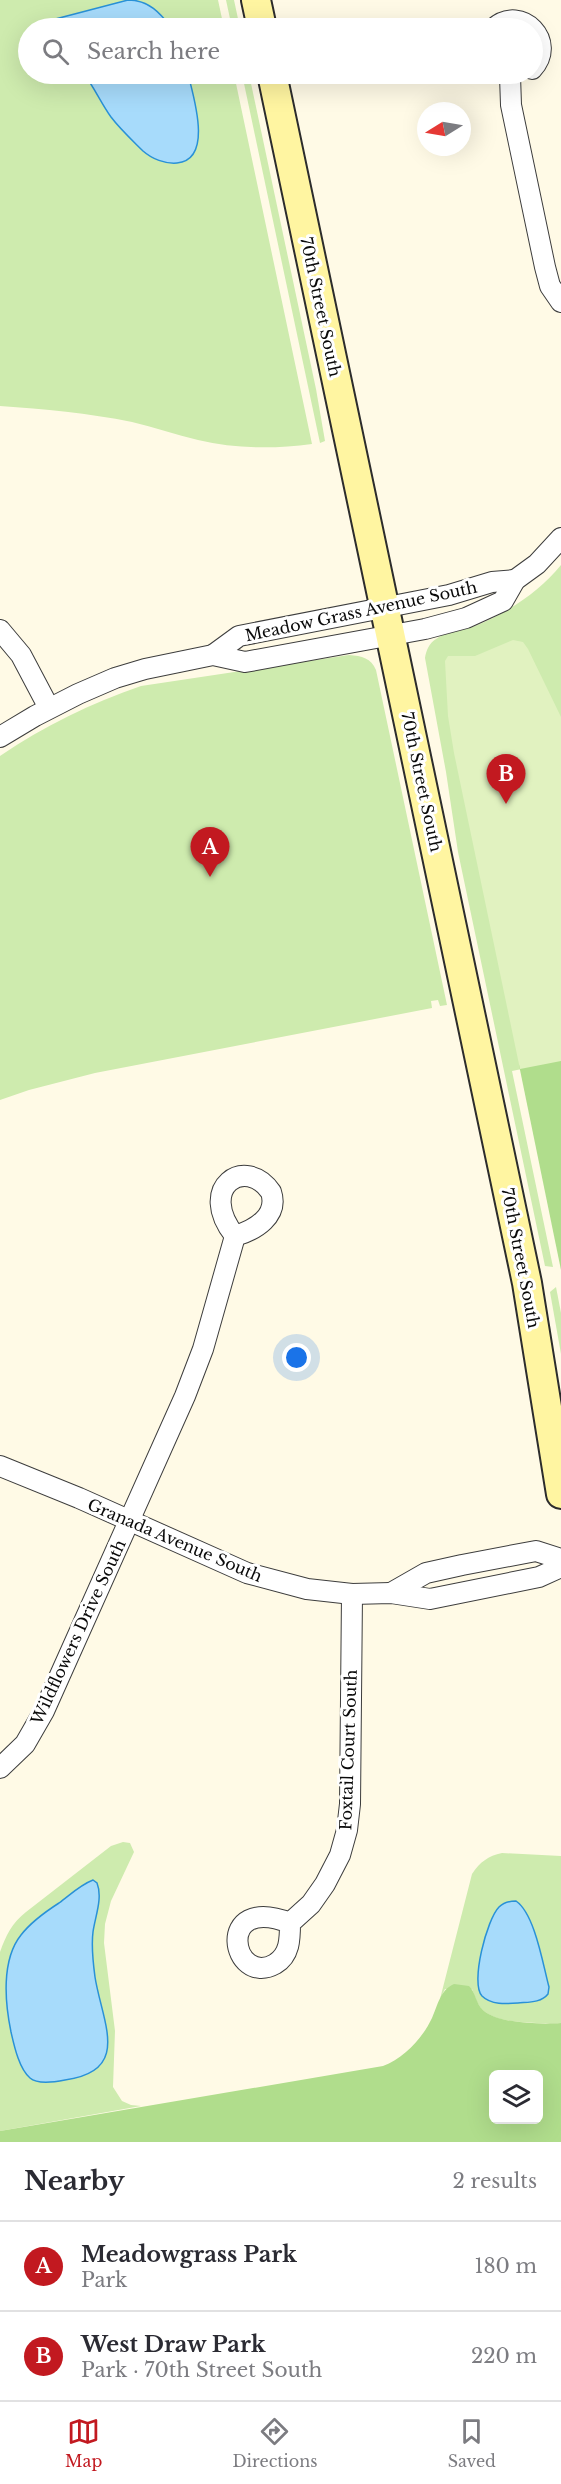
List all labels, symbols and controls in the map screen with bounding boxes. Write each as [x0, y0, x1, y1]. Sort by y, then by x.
search box [18, 18, 543, 84]
icon: search [39, 35, 72, 68]
text: Search here [87, 38, 220, 65]
north arrow [417, 102, 471, 156]
street label: 70th Street South [296, 235, 346, 379]
street label: Meadow Grass Avenue South [243, 577, 479, 645]
street label: 70th Street South [397, 710, 447, 854]
pin: B [486, 754, 526, 804]
pin: A [190, 828, 230, 877]
street label: 70th Street South [498, 1186, 544, 1330]
your location [282, 1343, 311, 1372]
street label: Granada Avenue South [85, 1494, 265, 1586]
street label: Wildflowers Drive South [26, 1536, 130, 1729]
street label: Foxtail Court South [335, 1669, 361, 1831]
map controls [489, 2070, 543, 2124]
button: layers [489, 2070, 543, 2124]
text: Nearby [24, 2165, 125, 2197]
text: 2 results [453, 2169, 537, 2193]
text: Meadowgrass Park [81, 2241, 297, 2268]
text: A [35, 2254, 52, 2278]
text: 180 m [474, 2254, 537, 2278]
text: Park [81, 2268, 127, 2292]
text: West Draw Park [81, 2331, 266, 2358]
text: B [36, 2344, 51, 2368]
text: 220 m [471, 2344, 537, 2368]
text: Park · 70th Street South [81, 2358, 322, 2382]
tab: Map [65, 2415, 102, 2471]
tab: Directions [232, 2415, 317, 2471]
tab: Saved [448, 2415, 496, 2471]

